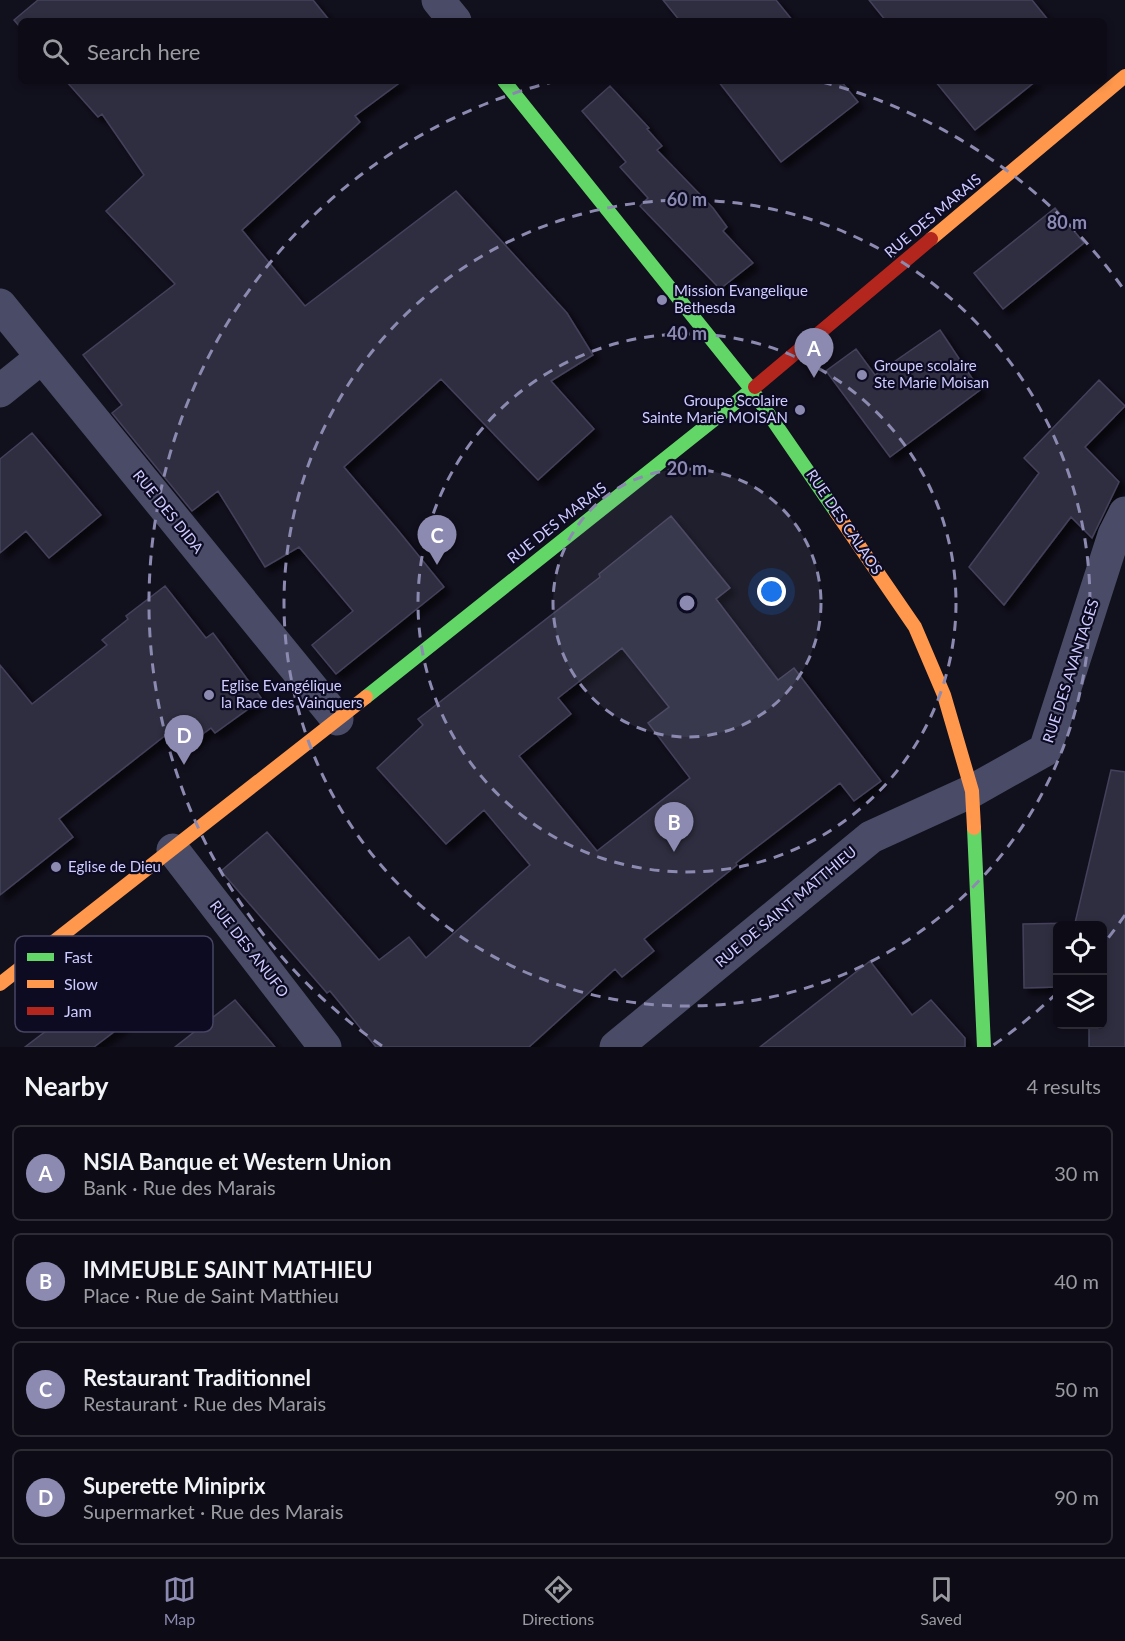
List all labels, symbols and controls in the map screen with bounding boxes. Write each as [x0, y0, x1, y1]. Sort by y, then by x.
search box [18, 18, 1107, 84]
icon: search [39, 35, 72, 68]
text: Search here [87, 38, 200, 65]
street label: RUE DES MARAIS [880, 169, 984, 261]
text: 60 m [667, 188, 707, 210]
text: 80 m [1047, 211, 1087, 233]
place label: Mission Evangelique Bethesda [674, 281, 808, 316]
marker: Mission Evangelique Bethesda [655, 293, 669, 307]
text: 40 m [667, 322, 707, 344]
pin: A [794, 328, 834, 378]
place label: Groupe scolaire Ste Marie Moisan [874, 356, 989, 391]
marker: Groupe scolaire Ste Marie Moisan [855, 368, 869, 382]
place label: Groupe Scolaire Sainte Marie MOISAN [642, 391, 788, 426]
marker: Groupe Scolaire Sainte Marie MOISAN [793, 403, 807, 417]
text: 20 m [667, 457, 707, 479]
street label: RUE DES CALAOS [803, 465, 887, 577]
street label: RUE DES DIDA [130, 466, 208, 557]
street label: RUE DES MARAIS [503, 478, 610, 567]
pin: C [418, 516, 456, 565]
your location [757, 577, 786, 606]
centre of rings [677, 593, 697, 613]
street label: RUE DES AVANTAGES [1038, 597, 1102, 745]
place label: Eglise Evangélique la Race des Vainquers [221, 676, 363, 711]
marker: Eglise Evangélique la Race des Vainquers [202, 688, 216, 702]
pin: D [164, 716, 204, 765]
pin: B [654, 802, 694, 852]
street label: RUE DE SAINT MATTHIEU [711, 842, 860, 971]
place label: Eglise de Dieu [68, 857, 161, 875]
marker: Eglise de Dieu [49, 860, 63, 874]
street label: RUE DES ANUFO [207, 897, 293, 1000]
map controls [1053, 921, 1107, 1029]
button: locate [1053, 921, 1107, 975]
legend [15, 936, 213, 1032]
text: Fast [64, 947, 93, 966]
text: Slow [64, 974, 98, 993]
button: layers [1053, 975, 1107, 1029]
text: Jam [64, 1001, 92, 1020]
text: Nearby [24, 1070, 109, 1102]
text: 4 results [1026, 1074, 1101, 1098]
text: NSIA Banque et Western Union [83, 1148, 391, 1175]
text: A [39, 1161, 52, 1185]
text: 30 m [1054, 1161, 1099, 1185]
text: Bank · Rue des Marais [83, 1175, 276, 1199]
text: IMMEUBLE SAINT MATHIEU [83, 1256, 373, 1283]
text: B [39, 1269, 52, 1293]
text: 40 m [1054, 1269, 1099, 1293]
text: Place · Rue de Saint Matthieu [83, 1283, 339, 1307]
text: Restaurant Traditionnel [83, 1364, 311, 1391]
text: C [39, 1377, 52, 1401]
text: 50 m [1054, 1377, 1099, 1401]
text: Restaurant · Rue des Marais [83, 1391, 326, 1415]
text: Superette Miniprix [83, 1472, 266, 1499]
text: D [38, 1485, 53, 1509]
text: 90 m [1054, 1485, 1099, 1509]
text: Supermarket · Rue des Marais [83, 1499, 343, 1523]
tab: Map [163, 1573, 196, 1628]
tab: Directions [522, 1573, 594, 1628]
tab: Saved [920, 1573, 962, 1628]

